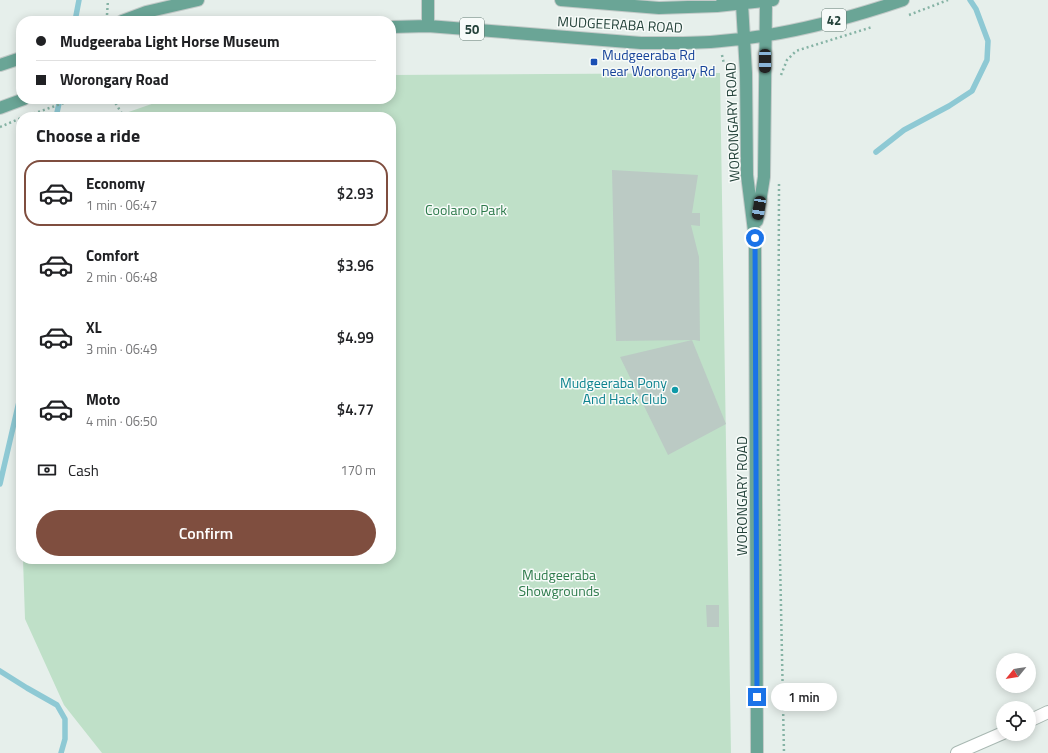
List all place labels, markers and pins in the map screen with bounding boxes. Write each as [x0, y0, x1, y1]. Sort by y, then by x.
place label: Mudgeeraba Rd near Worongary Rd [602, 44, 715, 81]
marker: Mudgeeraba Rd near Worongary Rd [589, 57, 599, 67]
place label: Mudgeeraba Pony And Hack Club [560, 372, 667, 409]
marker: Mudgeeraba Pony And Hack Club [670, 385, 680, 395]

